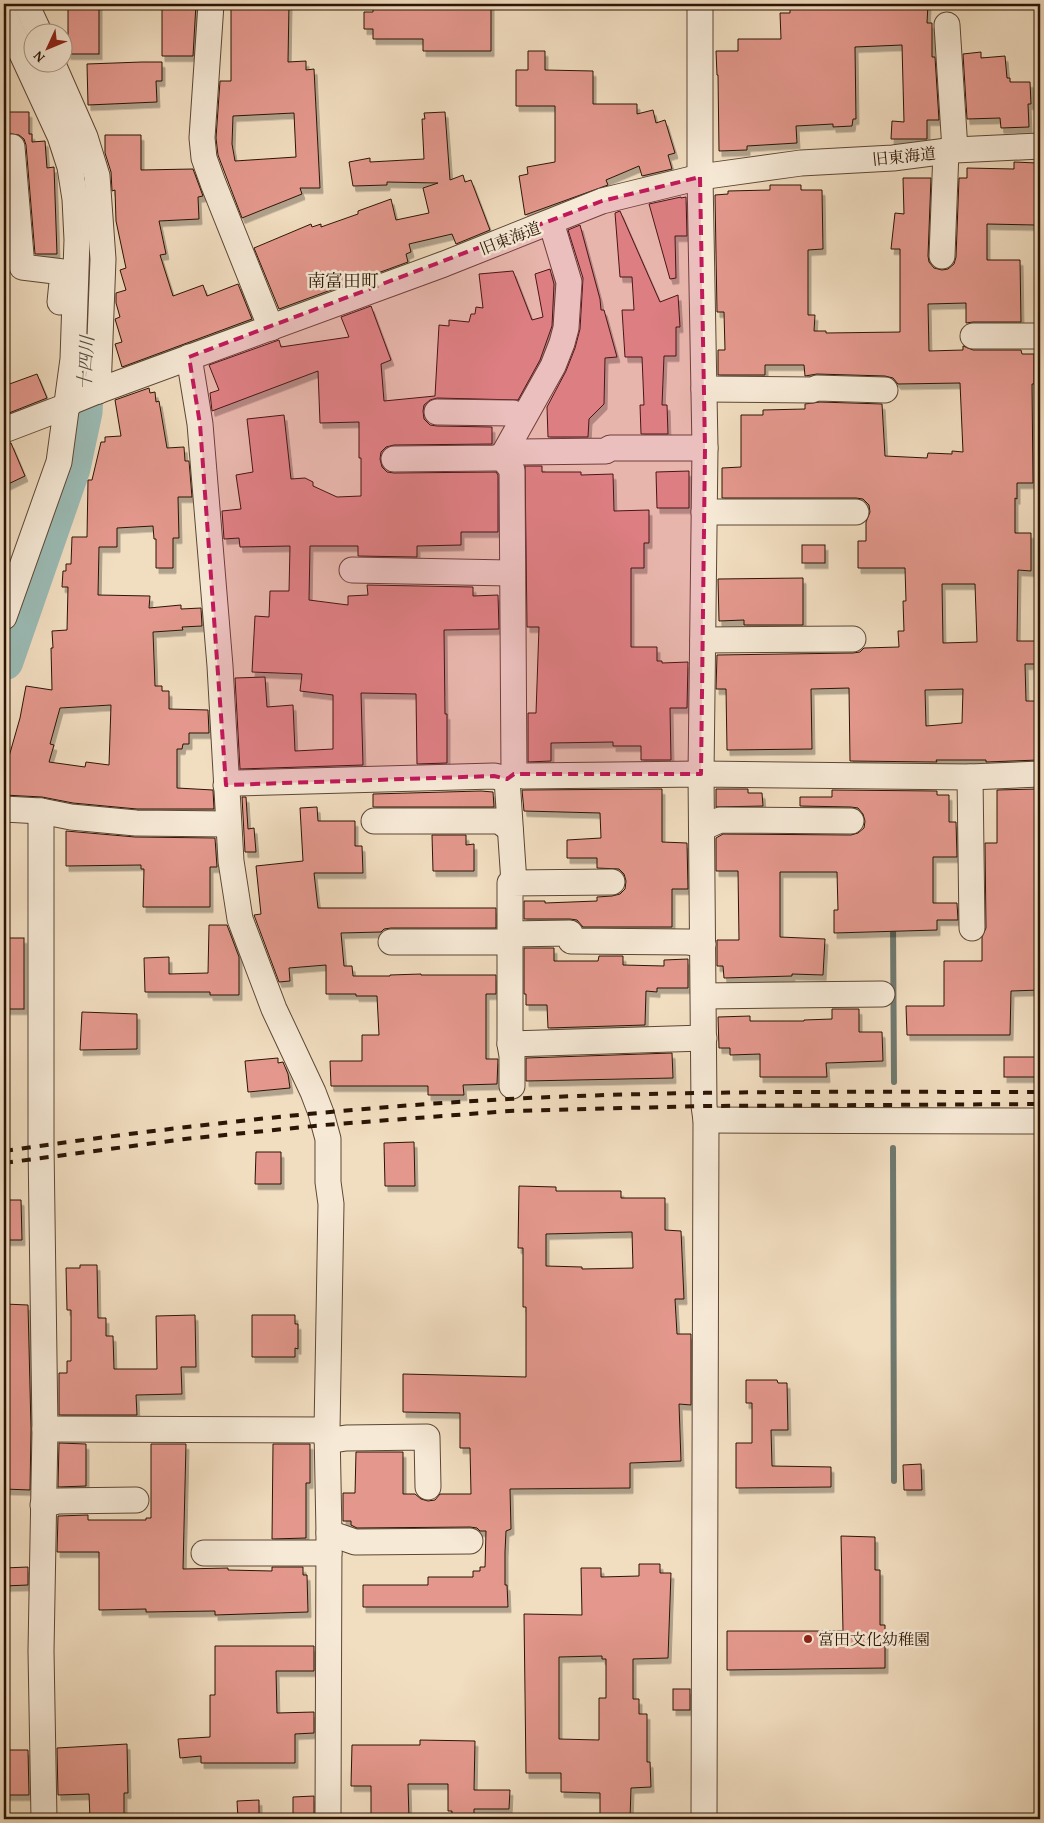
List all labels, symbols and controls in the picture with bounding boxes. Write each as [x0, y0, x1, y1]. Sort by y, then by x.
north arrow [22, 22, 72, 72]
text: N [28, 46, 49, 67]
street label: 旧東海道 [871, 141, 937, 171]
street label: 旧東海道 [476, 215, 544, 261]
district label: 南富田町 [307, 267, 379, 294]
water label: 十四川 [71, 333, 100, 391]
place label: 富田文化幼稚園 [818, 1627, 930, 1651]
marker: 富田文化幼稚園 [802, 1633, 814, 1645]

